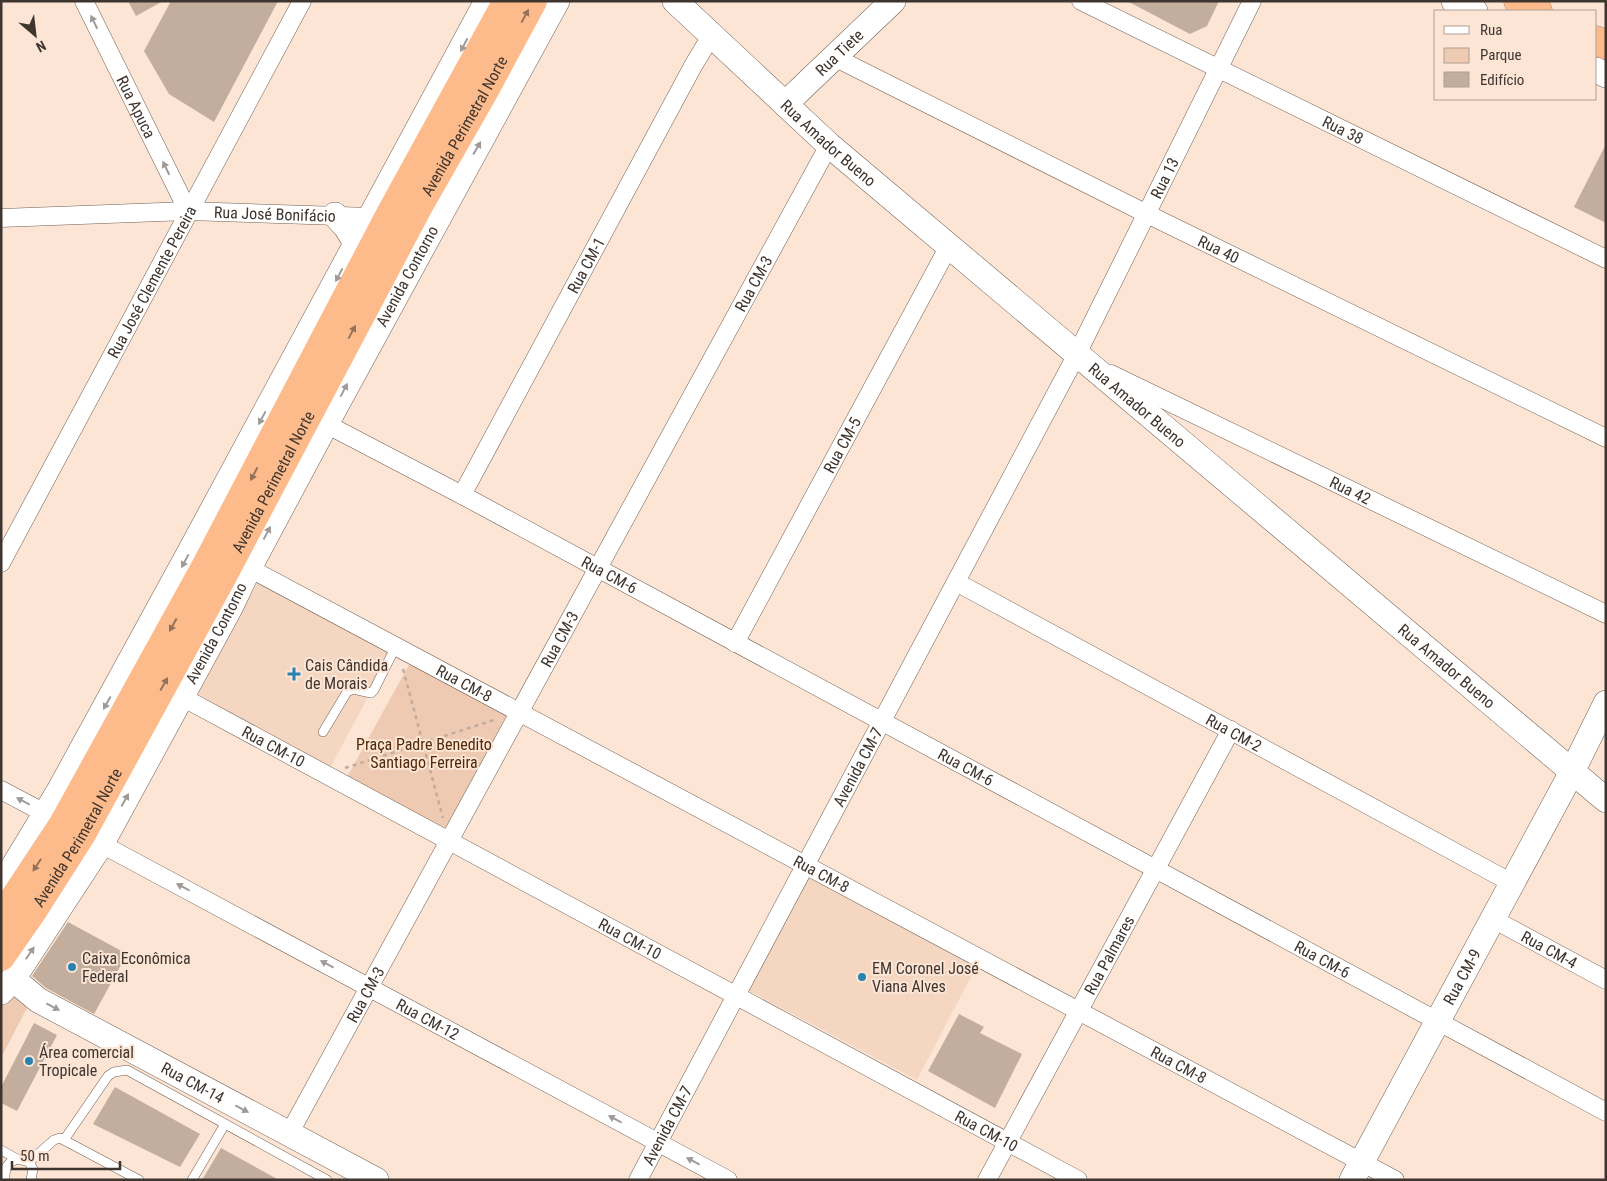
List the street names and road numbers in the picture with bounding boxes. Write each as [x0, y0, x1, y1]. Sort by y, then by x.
street label: Rua Tiete [811, 25, 867, 79]
street label: Avenida Perimetral Norte [417, 53, 511, 199]
street label: Rua Apuca [113, 72, 160, 141]
street label: Rua Amador Bueno [777, 96, 880, 190]
street label: Rua 38 [1319, 112, 1367, 148]
street label: Rua 13 [1146, 154, 1182, 202]
street label: Rua José Bonifácio [214, 202, 336, 225]
street label: Rua José Clemente Pereira [103, 203, 200, 361]
street label: Avenida Contorno [372, 222, 442, 330]
street label: Rua 40 [1195, 231, 1242, 267]
street label: Rua CM-1 [563, 234, 608, 296]
street label: Rua CM-3 [731, 252, 776, 315]
street label: Rua Amador Bueno [1085, 359, 1190, 451]
street label: Avenida Perimetral Norte [228, 407, 318, 556]
street label: Rua CM-5 [819, 414, 865, 476]
street label: Rua 42 [1327, 472, 1374, 508]
street label: Rua CM-6 [578, 552, 641, 597]
street label: Avenida Contorno [181, 579, 250, 687]
street label: Rua CM-3 [536, 608, 582, 670]
street label: Rua Amador Bueno [1395, 620, 1499, 712]
street label: Rua CM-8 [433, 660, 495, 706]
street label: Rua CM-2 [1203, 710, 1265, 755]
street label: Rua CM-10 [239, 722, 308, 771]
street label: Avenida CM-7 [829, 724, 886, 810]
street label: Rua CM-6 [935, 744, 997, 790]
street label: Avenida Perimetral Norte [29, 765, 126, 910]
street label: Rua CM-8 [790, 851, 853, 896]
street label: Rua Palmares [1080, 912, 1138, 998]
street label: Rua CM-10 [595, 914, 665, 963]
street label: Rua CM-4 [1518, 927, 1581, 972]
street label: Rua CM-6 [1291, 936, 1354, 982]
street label: Rua CM-9 [1439, 945, 1484, 1008]
street label: Rua CM-3 [342, 963, 388, 1026]
street label: Rua CM-12 [393, 994, 463, 1044]
street label: Rua CM-8 [1148, 1042, 1210, 1087]
street label: Rua CM-14 [158, 1058, 228, 1107]
street label: Avenida CM-7 [638, 1082, 696, 1168]
street label: Rua CM-10 [952, 1106, 1021, 1155]

